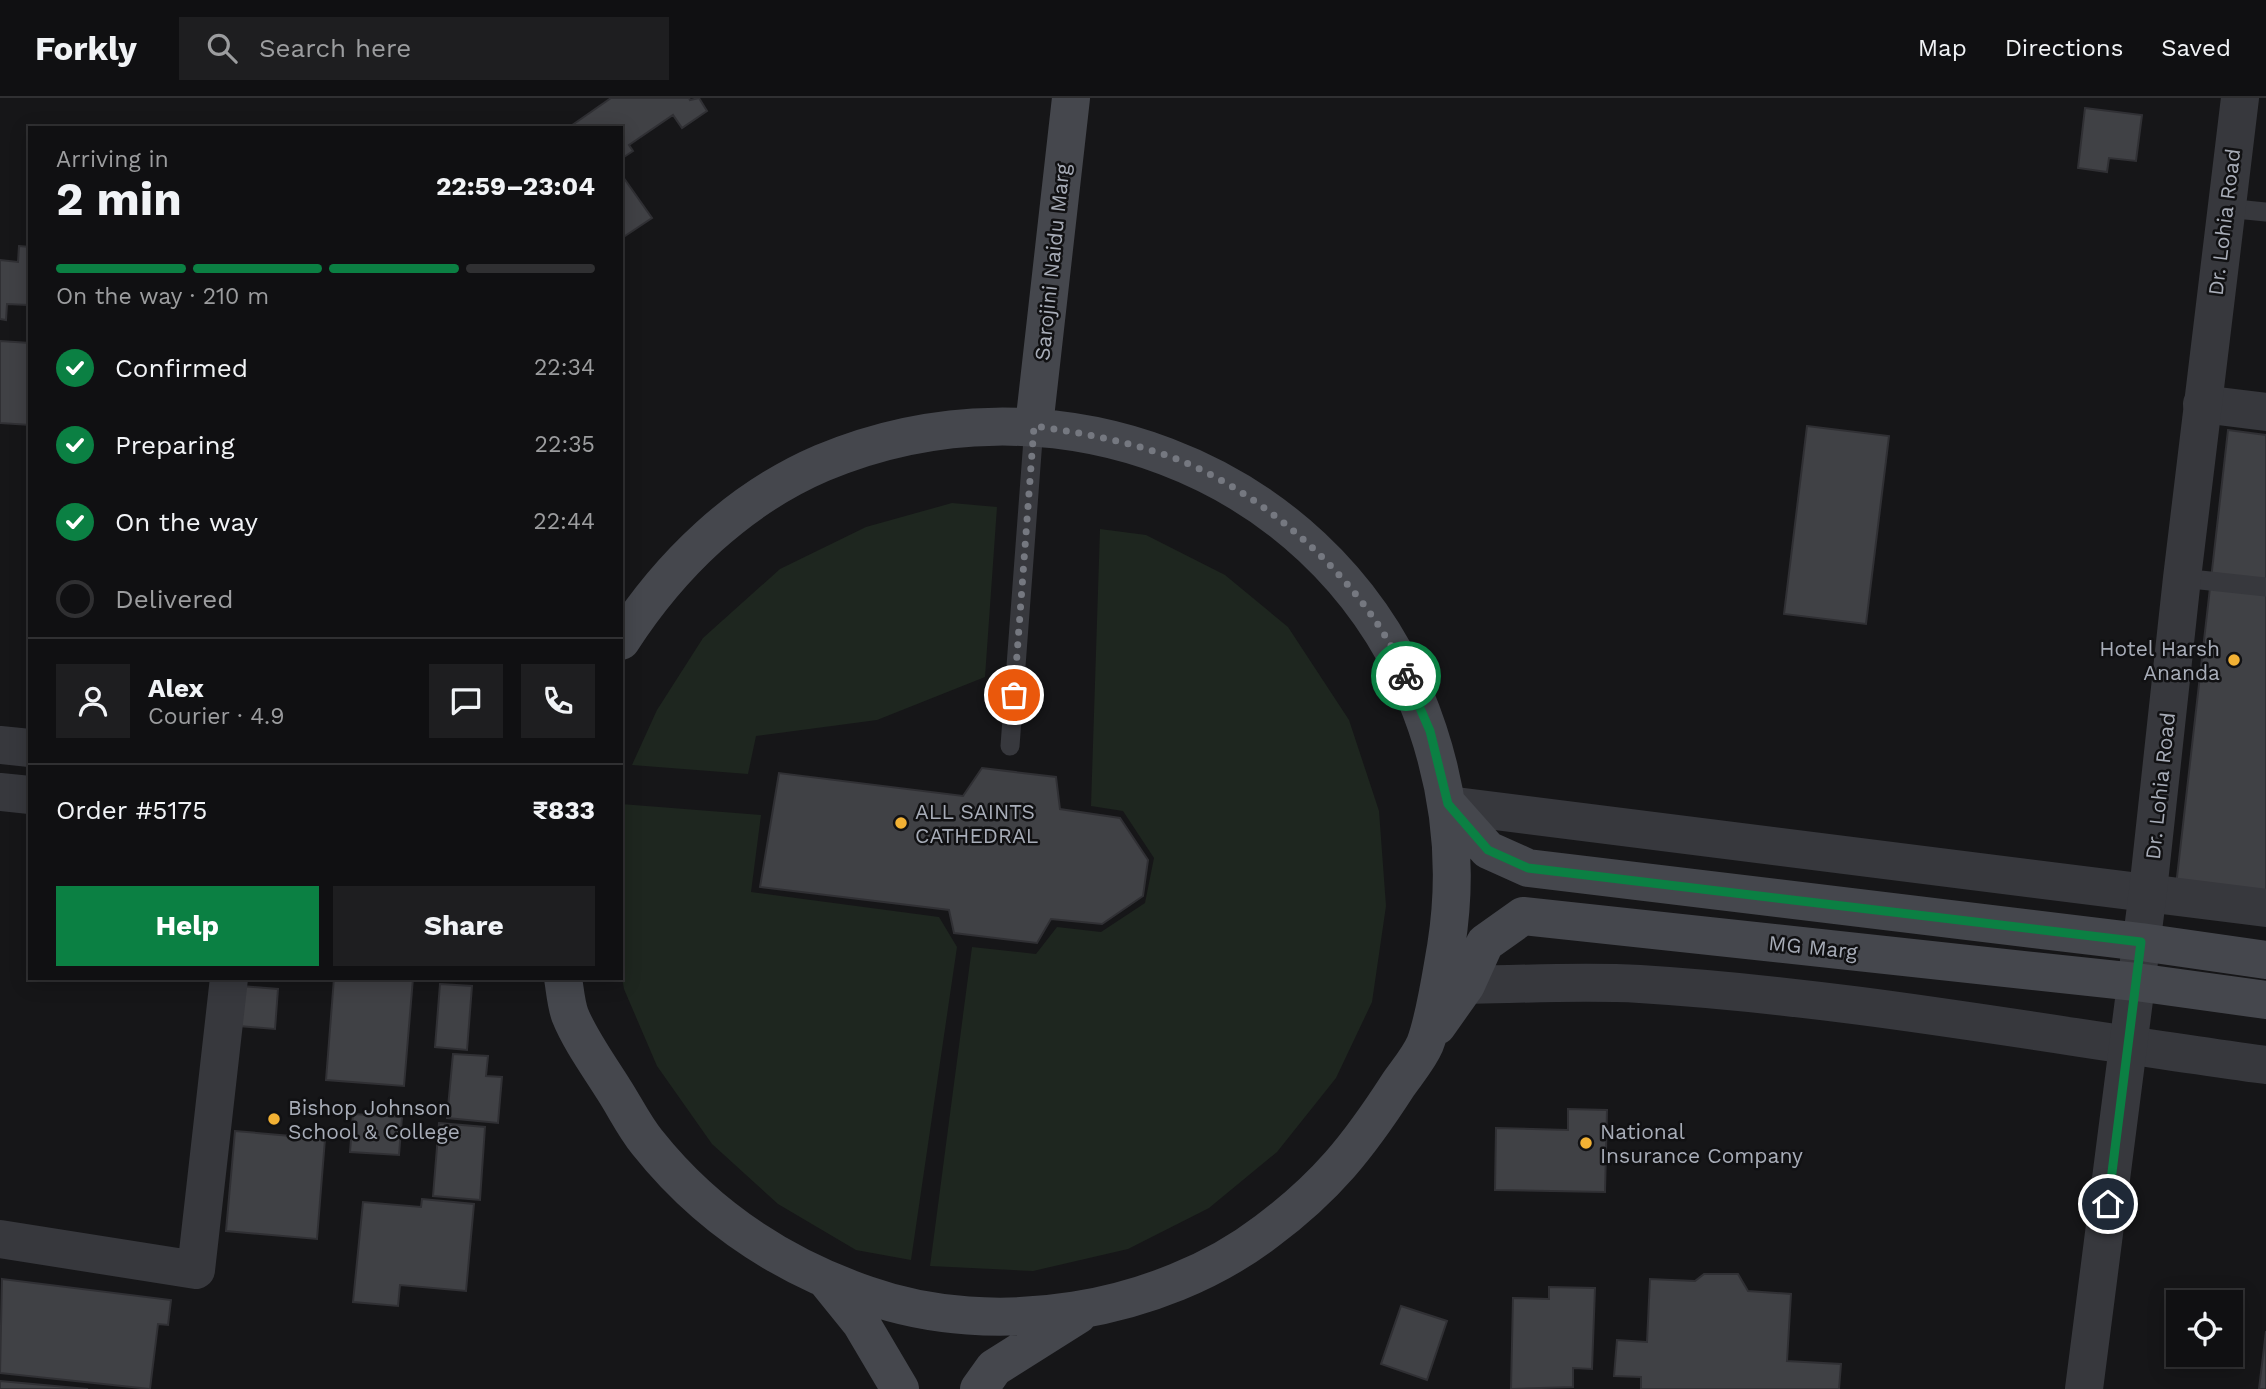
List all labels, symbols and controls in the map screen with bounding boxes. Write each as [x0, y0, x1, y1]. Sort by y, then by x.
search box [179, 17, 669, 80]
text: Forkly [35, 29, 137, 68]
icon: search [203, 29, 241, 67]
text: Search here [259, 33, 411, 63]
text: Map [1918, 34, 1967, 62]
text: Directions [2005, 34, 2123, 62]
text: Saved [2161, 34, 2231, 62]
text: Arriving in [56, 146, 169, 173]
street label: Dr. Lohia Road [2203, 147, 2245, 297]
street label: Sarojini Naidu Marg [1029, 161, 1075, 362]
text: 22:59–23:04 [436, 171, 595, 201]
text: 2 min [56, 172, 182, 226]
text: On the way · 210 m [56, 283, 269, 310]
icon: check [56, 349, 94, 387]
text: Confirmed [115, 353, 248, 383]
text: 22:34 [534, 354, 595, 381]
icon: check [56, 426, 94, 464]
text: Preparing [115, 430, 235, 460]
text: 22:35 [535, 431, 595, 458]
icon: check [56, 503, 94, 541]
text: On the way [115, 507, 258, 537]
text: 22:44 [533, 508, 595, 535]
text: Delivered [115, 584, 234, 614]
place label: Hotel Harsh Ananda [2099, 636, 2220, 685]
courier [1371, 641, 1441, 711]
marker: Hotel Harsh Ananda [2226, 652, 2242, 668]
icon: bike [1387, 657, 1425, 695]
button: person [56, 664, 130, 738]
button: chat [429, 664, 503, 738]
button: phone [521, 664, 595, 738]
pin [984, 665, 1044, 725]
text: Alex [148, 673, 204, 703]
icon: bag [995, 676, 1033, 714]
text: Courier · 4.9 [148, 703, 284, 730]
street label: Dr. Lohia Road [2140, 711, 2180, 861]
text: Order #5175 [56, 795, 207, 825]
text: ₹833 [532, 795, 595, 825]
place label: ALL SAINTS CATHEDRAL [915, 799, 1038, 848]
marker: ALL SAINTS CATHEDRAL [893, 815, 909, 831]
button: Help [56, 886, 319, 966]
button: Share [333, 886, 595, 966]
street label: MG Marg [1767, 930, 1859, 964]
place label: Bishop Johnson School & College [288, 1095, 460, 1144]
marker: Bishop Johnson School & College [266, 1111, 282, 1127]
place label: National Insurance Company [1600, 1119, 1803, 1168]
marker: National Insurance Company [1578, 1135, 1594, 1151]
pin [2078, 1174, 2138, 1234]
icon: home [2089, 1185, 2127, 1223]
map controls [2166, 1290, 2243, 1367]
button: locate [2166, 1290, 2243, 1367]

